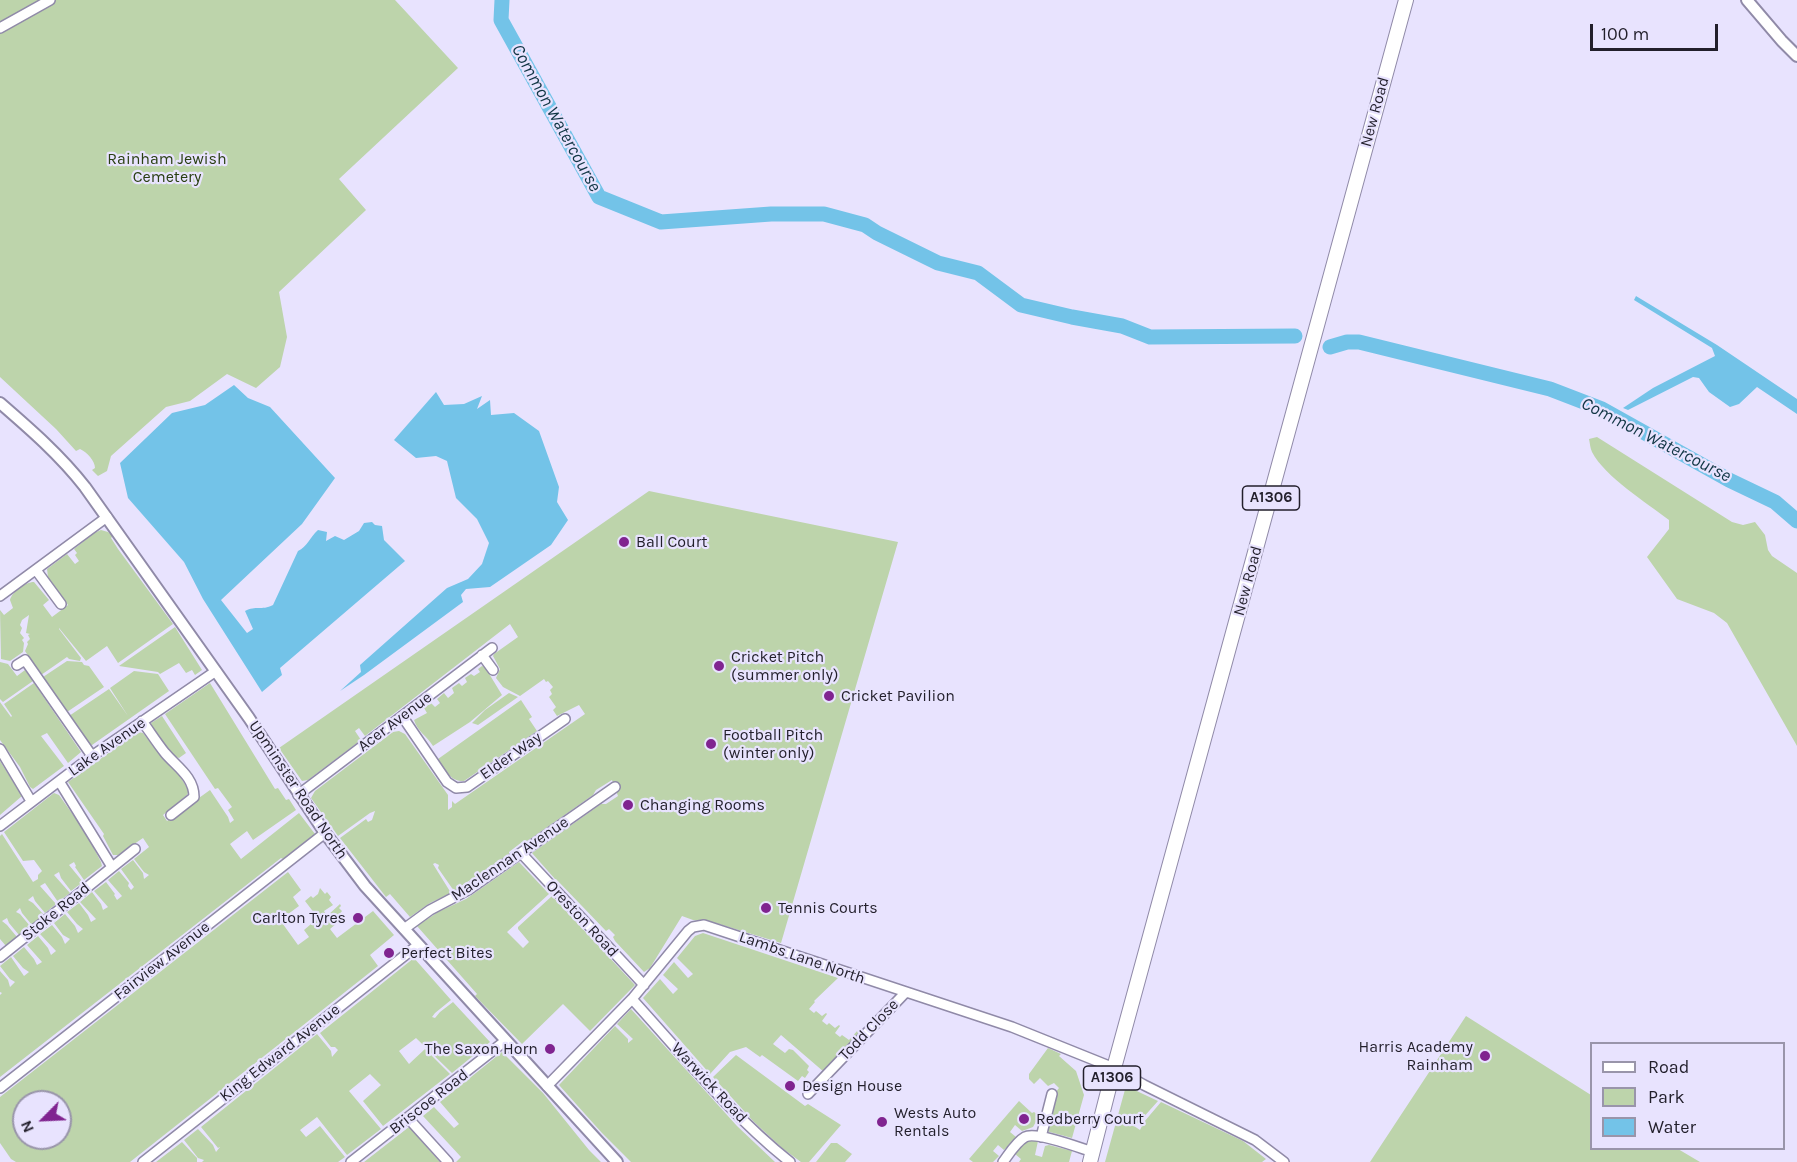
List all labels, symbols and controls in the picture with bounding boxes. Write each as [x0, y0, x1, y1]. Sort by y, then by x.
scale bar [1593, 12, 1720, 50]
text: 100 m [1601, 23, 1649, 45]
water label: Common Watercourse [507, 41, 605, 195]
street label: New Road [1356, 75, 1394, 149]
park label: Rainham Jewish Cemetery [107, 149, 227, 187]
water label: Common Watercourse [1578, 393, 1734, 487]
road number: A1306 [1242, 486, 1300, 510]
place label: Ball Court [636, 532, 708, 552]
marker: Ball Court [617, 535, 631, 549]
street label: New Road [1229, 544, 1267, 618]
place label: Cricket Pitch (summer only) [731, 647, 839, 685]
marker: Cricket Pitch (summer only) [712, 659, 726, 673]
place label: Cricket Pavilion [841, 686, 955, 706]
street label: Acer Avenue [354, 688, 436, 756]
marker: Cricket Pavilion [822, 689, 836, 703]
street label: Lake Avenue [65, 713, 149, 781]
street label: Upminster Road North [244, 717, 352, 863]
place label: Football Pitch (winter only) [723, 725, 823, 763]
street label: Elder Way [476, 728, 546, 784]
marker: Football Pitch (winter only) [704, 737, 718, 751]
place label: Changing Rooms [640, 795, 765, 815]
marker: Changing Rooms [621, 798, 635, 812]
street label: Maclennan Avenue [448, 813, 572, 905]
street label: Oreston Road [542, 877, 622, 961]
street label: Stoke Road [18, 879, 94, 945]
place label: Tennis Courts [778, 898, 878, 918]
marker: Tennis Courts [759, 901, 773, 915]
place label: Carlton Tyres [252, 908, 346, 928]
marker: Carlton Tyres [351, 911, 365, 925]
street label: Fairview Avenue [110, 918, 214, 1004]
street label: Lambs Lane North [736, 927, 868, 989]
place label: Perfect Bites [401, 943, 493, 963]
marker: Perfect Bites [382, 946, 396, 960]
street label: Todd Close [835, 995, 903, 1065]
street label: King Edward Avenue [216, 1000, 344, 1106]
place label: Harris Academy Rainham [1359, 1037, 1473, 1075]
place label: The Saxon Horn [425, 1039, 538, 1059]
street label: Warwick Road [667, 1039, 751, 1127]
marker: The Saxon Horn [543, 1042, 557, 1056]
legend [1590, 1042, 1785, 1150]
marker: Harris Academy Rainham [1478, 1049, 1492, 1063]
text: Road [1648, 1056, 1689, 1078]
street label: Briscoe Road [386, 1065, 472, 1139]
road number: A1306 [1084, 1066, 1140, 1090]
place label: Design House [802, 1076, 902, 1096]
marker: Design House [783, 1079, 797, 1093]
text: Park [1648, 1086, 1685, 1108]
north arrow [12, 1090, 72, 1150]
place label: Wests Auto Rentals [894, 1103, 976, 1141]
place label: Redberry Court [1036, 1109, 1144, 1129]
marker: Redberry Court [1017, 1112, 1031, 1126]
marker: Wests Auto Rentals [875, 1115, 889, 1129]
text: Water [1648, 1116, 1696, 1138]
text: N [16, 1118, 38, 1136]

